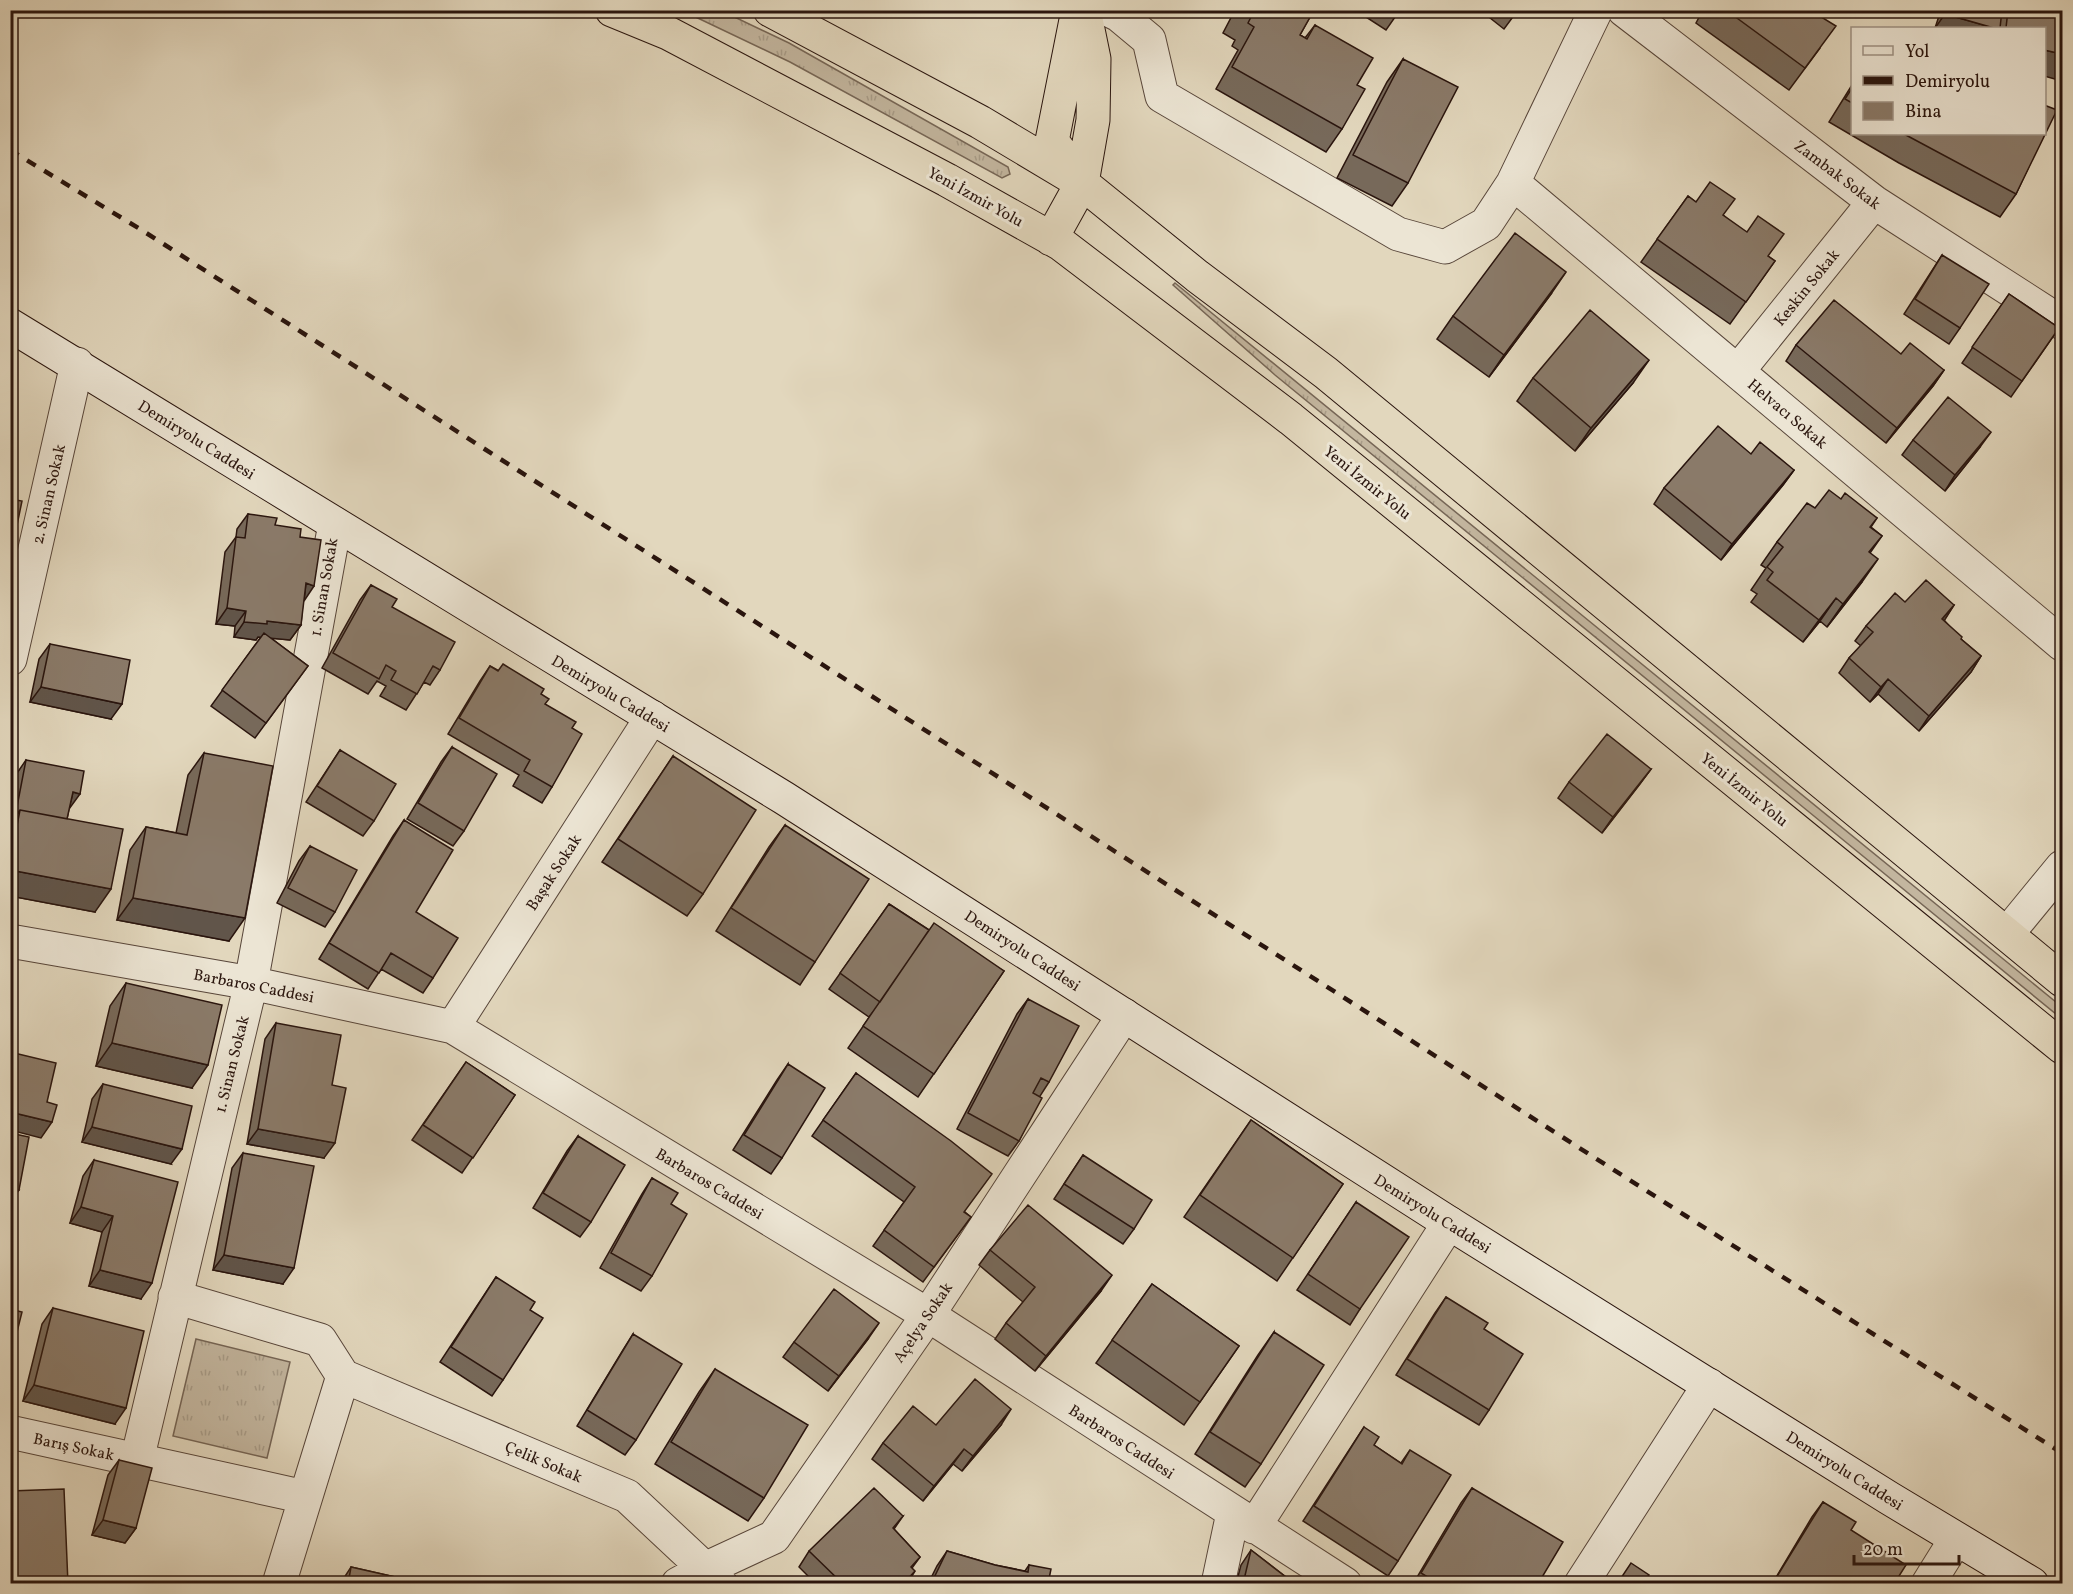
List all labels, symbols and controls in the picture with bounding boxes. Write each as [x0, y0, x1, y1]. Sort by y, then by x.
legend [1851, 27, 2046, 135]
text: Yol [1905, 40, 1930, 65]
text: Demiryolu [1905, 70, 1990, 95]
text: Bina [1905, 100, 1941, 125]
street label: Zambak Sokak [1789, 136, 1885, 216]
street label: Yeni İzmir Yolu [923, 162, 1027, 233]
street label: Keskin Sokak [1770, 245, 1846, 332]
street label: Helvacı Sokak [1742, 374, 1832, 455]
street label: Demiryolu Caddesi [133, 396, 259, 486]
street label: Yeni İzmir Yolu [1318, 441, 1415, 526]
street label: 2. Sinan Sokak [28, 442, 72, 547]
street label: 1. Sinan Sokak [305, 536, 345, 638]
street label: Demiryolu Caddesi [547, 651, 673, 739]
street label: Yeni İzmir Yolu [1695, 748, 1792, 833]
street label: Başak Sokak [522, 830, 588, 916]
street label: Demiryolu Caddesi [960, 906, 1084, 998]
street label: Barbaros Caddesi [191, 964, 316, 1009]
street label: 1. Sinan Sokak [210, 1013, 256, 1116]
street label: Barbaros Caddesi [651, 1144, 767, 1226]
street label: Demiryolu Caddesi [1369, 1170, 1495, 1260]
street label: Açelya Sokak [889, 1278, 959, 1368]
street label: Barbaros Caddesi [1064, 1400, 1178, 1485]
street label: Demiryolu Caddesi [1781, 1427, 1907, 1517]
street label: Barış Sokak [31, 1429, 116, 1467]
street label: Çelik Sokak [501, 1437, 586, 1489]
scale bar [1854, 1528, 1959, 1566]
text: 20 m [1863, 1538, 1903, 1563]

